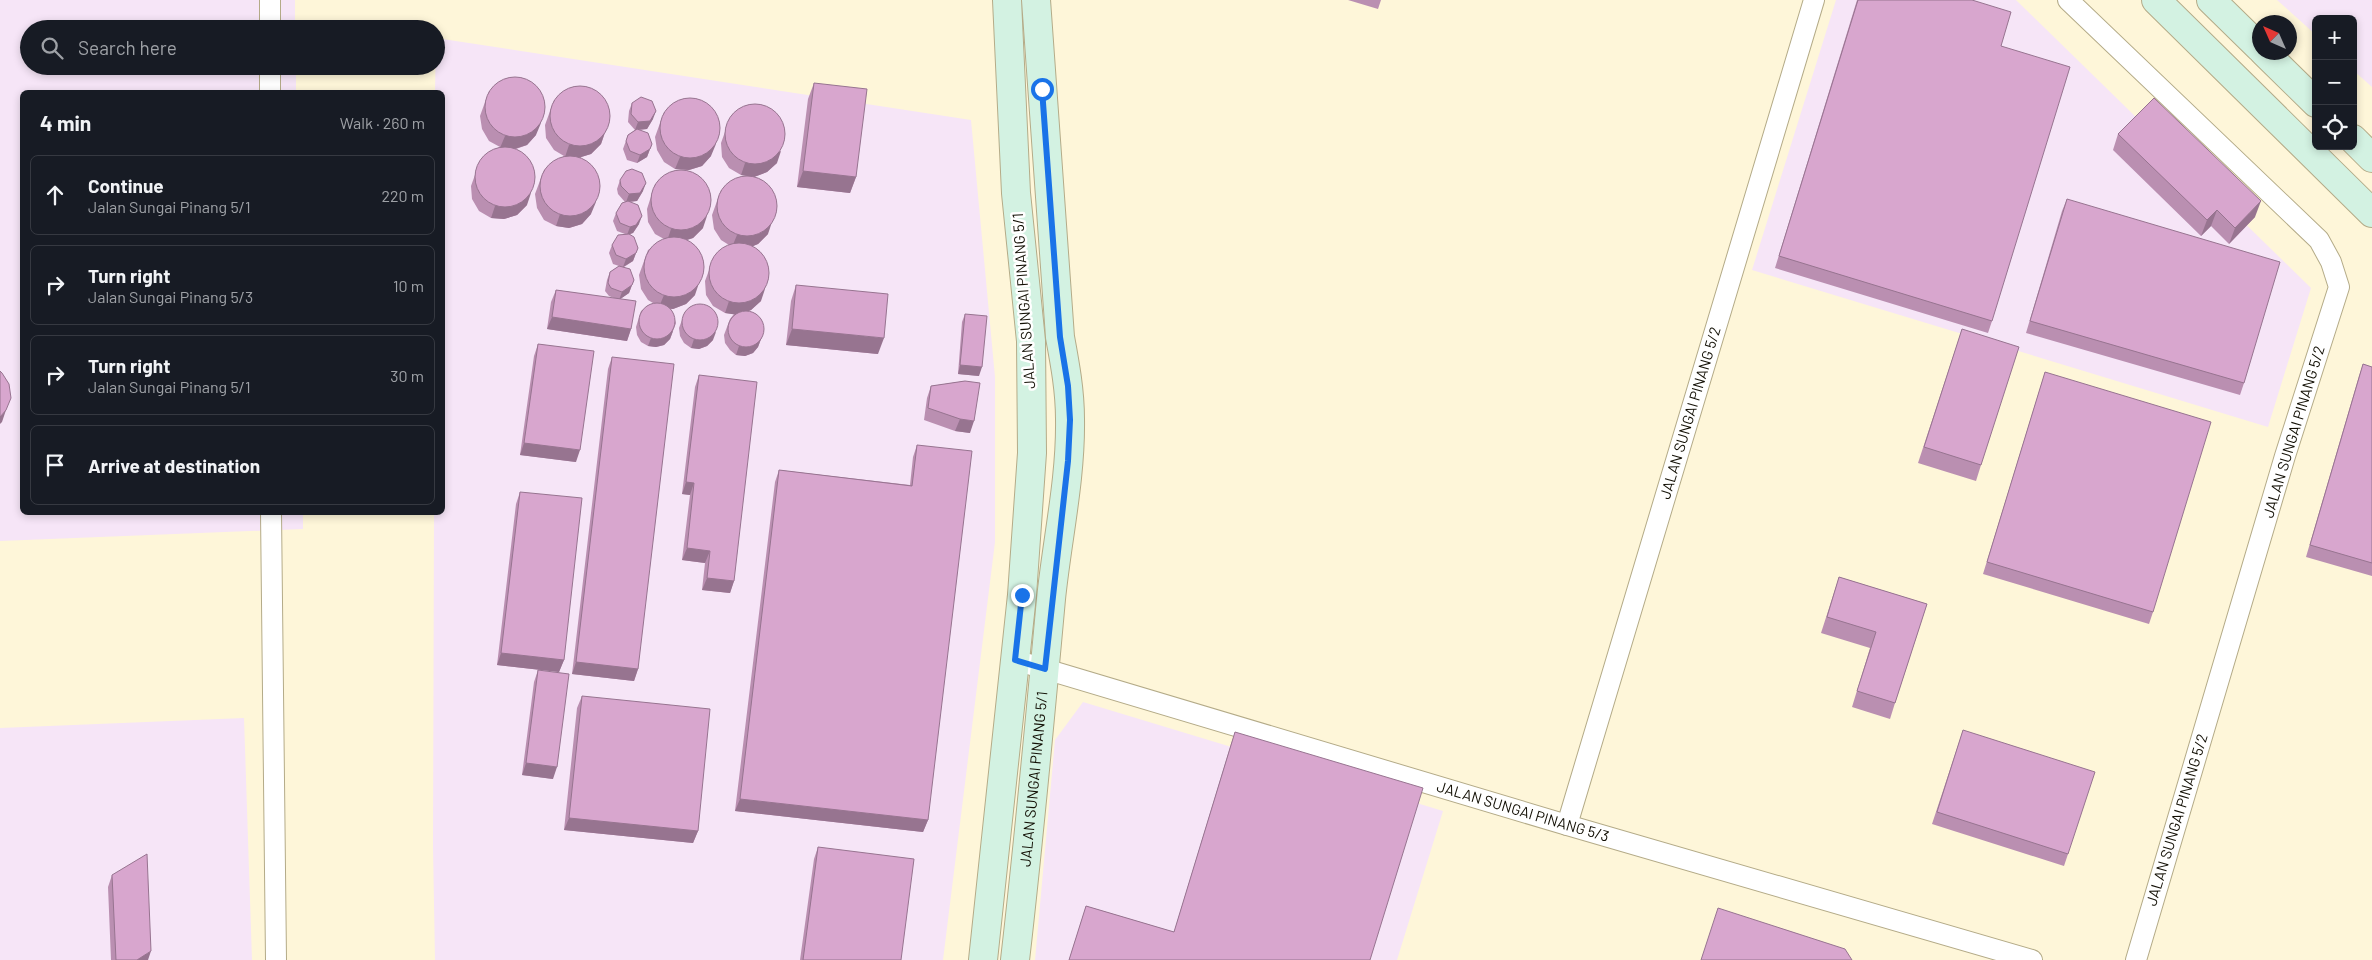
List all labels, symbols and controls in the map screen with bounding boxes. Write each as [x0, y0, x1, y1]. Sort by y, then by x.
north arrow [2252, 15, 2297, 60]
map controls [2312, 15, 2357, 150]
button: + [2312, 15, 2357, 60]
search box [20, 20, 445, 75]
icon: search [38, 34, 66, 62]
text: Search here [78, 36, 177, 59]
button: − [2312, 60, 2357, 105]
route start [1031, 78, 1054, 101]
button: locate [2312, 105, 2357, 150]
text: 4 min [40, 110, 91, 135]
text: Walk · 260 m [340, 113, 425, 132]
text: Continue [88, 174, 164, 197]
icon: ahead [41, 181, 69, 209]
text: 220 m [381, 186, 424, 205]
text: Jalan Sungai Pinang 5/1 [88, 197, 251, 216]
street label: JALAN SUNGAI PINANG 5/1 [1008, 213, 1038, 390]
text: Turn right [88, 264, 170, 287]
icon: right [41, 271, 69, 299]
text: 10 m [393, 276, 424, 295]
text: Jalan Sungai Pinang 5/3 [88, 287, 253, 306]
street label: JALAN SUNGAI PINANG 5/2 [1655, 324, 1724, 501]
street label: JALAN SUNGAI PINANG 5/2 [2258, 344, 2328, 520]
text: Turn right [88, 354, 170, 377]
icon: right [41, 361, 69, 389]
text: 30 m [390, 366, 424, 385]
text: Jalan Sungai Pinang 5/1 [88, 377, 251, 396]
icon: arrive [41, 451, 69, 479]
text: Arrive at destination [88, 454, 260, 477]
route end [1011, 584, 1034, 607]
street label: JALAN SUNGAI PINANG 5/1 [1015, 690, 1051, 868]
street label: JALAN SUNGAI PINANG 5/2 [2141, 732, 2211, 908]
street label: JALAN SUNGAI PINANG 5/3 [1435, 777, 1611, 845]

